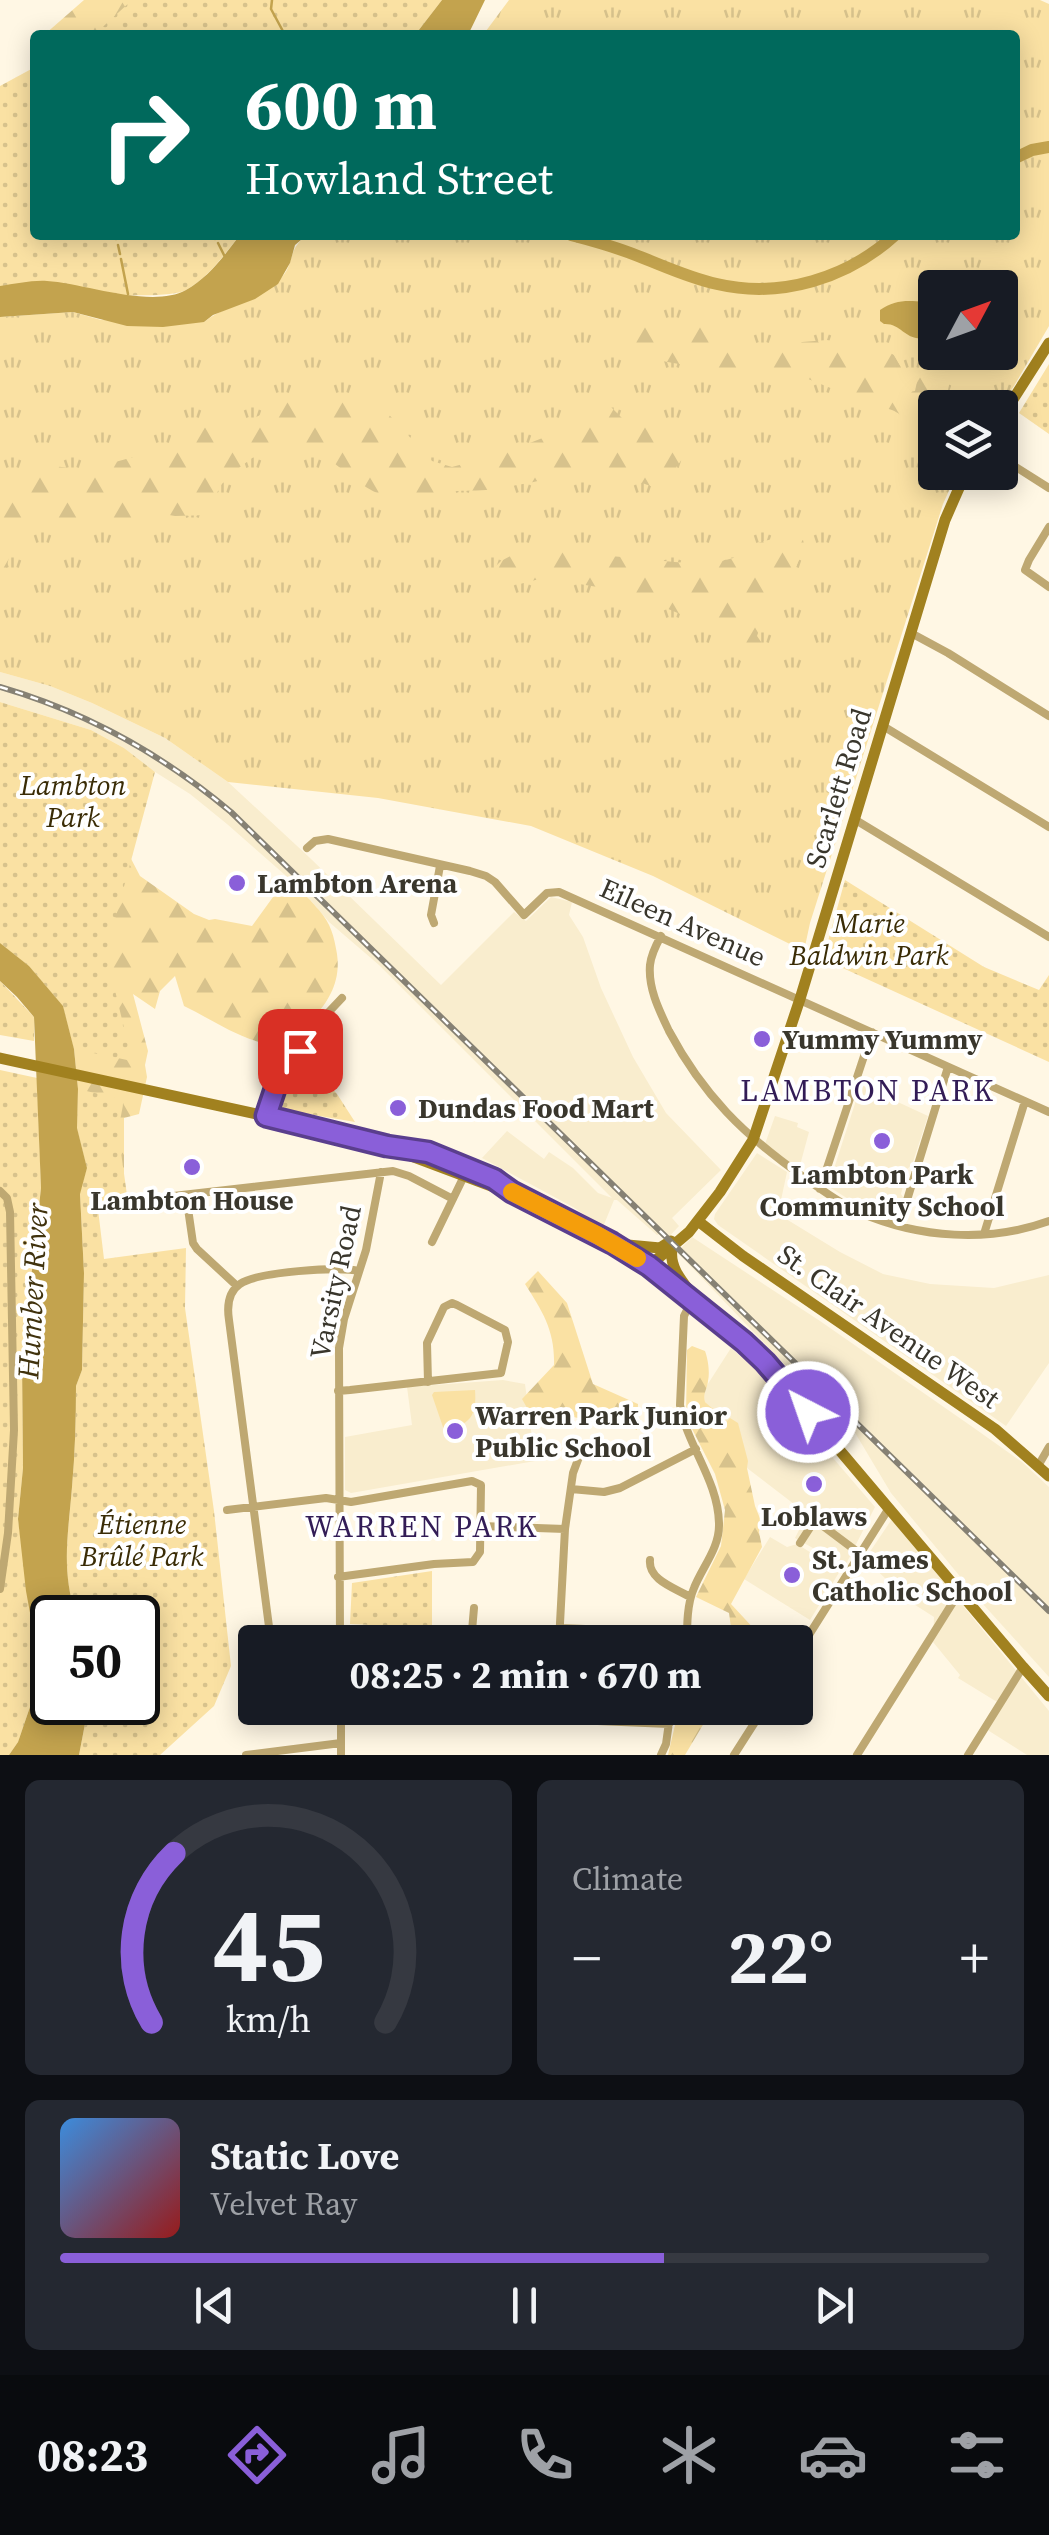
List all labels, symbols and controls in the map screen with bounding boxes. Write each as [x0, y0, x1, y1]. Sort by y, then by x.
text: 600 m [245, 56, 437, 152]
icon: right [80, 70, 210, 200]
text: Howland Street [245, 147, 553, 209]
north arrow [918, 270, 1018, 370]
map controls [918, 270, 1018, 490]
button: layers [918, 390, 1018, 490]
street label: Scarlett Road [796, 704, 880, 872]
park label: Lambton Park [19, 766, 126, 836]
place label: Lambton Arena [257, 864, 458, 902]
street label: Eileen Avenue [594, 869, 772, 975]
marker: Lambton Arena [226, 872, 248, 894]
park label: Marie Baldwin Park [788, 904, 949, 974]
pin [258, 1009, 343, 1094]
place label: Yummy Yummy [782, 1020, 983, 1058]
icon: arrive [273, 1024, 328, 1079]
marker: Yummy Yummy [751, 1028, 773, 1050]
district label: LAMBTON PARK [740, 1070, 996, 1111]
place label: Dundas Food Mart [418, 1089, 655, 1127]
marker: Dundas Food Mart [387, 1097, 409, 1119]
marker: Lambton Park Community School [871, 1130, 893, 1152]
place label: Lambton Park Community School [760, 1155, 1004, 1225]
marker: Lambton House [181, 1156, 203, 1178]
place label: Lambton House [90, 1181, 294, 1219]
water label: Humber River [7, 1201, 58, 1381]
street label: Varsity Road [300, 1202, 370, 1362]
street label: St. Clair Avenue West [770, 1235, 1008, 1417]
position arrow [756, 1360, 860, 1464]
place label: Warren Park Junior Public School [475, 1396, 727, 1466]
marker: Warren Park Junior Public School [444, 1420, 466, 1442]
marker: Loblaws [803, 1473, 825, 1495]
place label: Loblaws [761, 1497, 867, 1535]
park label: Étienne Brûlé Park [80, 1505, 204, 1575]
district label: WARREN PARK [305, 1506, 539, 1547]
place label: St. James Catholic School [812, 1540, 1012, 1610]
marker: St. James Catholic School [781, 1564, 803, 1586]
speed limit sign: 50 [30, 1595, 160, 1725]
text: 08:25 · 2 min · 670 m [349, 1649, 702, 1701]
text: Climate [572, 1857, 683, 1901]
text: 45 [212, 1872, 325, 2015]
text: 22° [728, 1905, 833, 2008]
text: − [572, 1920, 601, 1995]
text: + [960, 1920, 989, 1995]
text: km/h [226, 1995, 311, 2044]
text: Static Love [210, 2130, 399, 2182]
text: Velvet Ray [210, 2182, 357, 2226]
icon: previous [187, 2278, 242, 2333]
icon: pause [497, 2278, 552, 2333]
icon: next [807, 2278, 862, 2333]
icon: directions [222, 2420, 292, 2490]
icon: music [366, 2420, 436, 2490]
icon: phone [510, 2420, 580, 2490]
icon: climate [654, 2420, 724, 2490]
icon: car [798, 2420, 868, 2490]
icon: filters [942, 2420, 1012, 2490]
text: 08:23 [37, 2424, 148, 2486]

